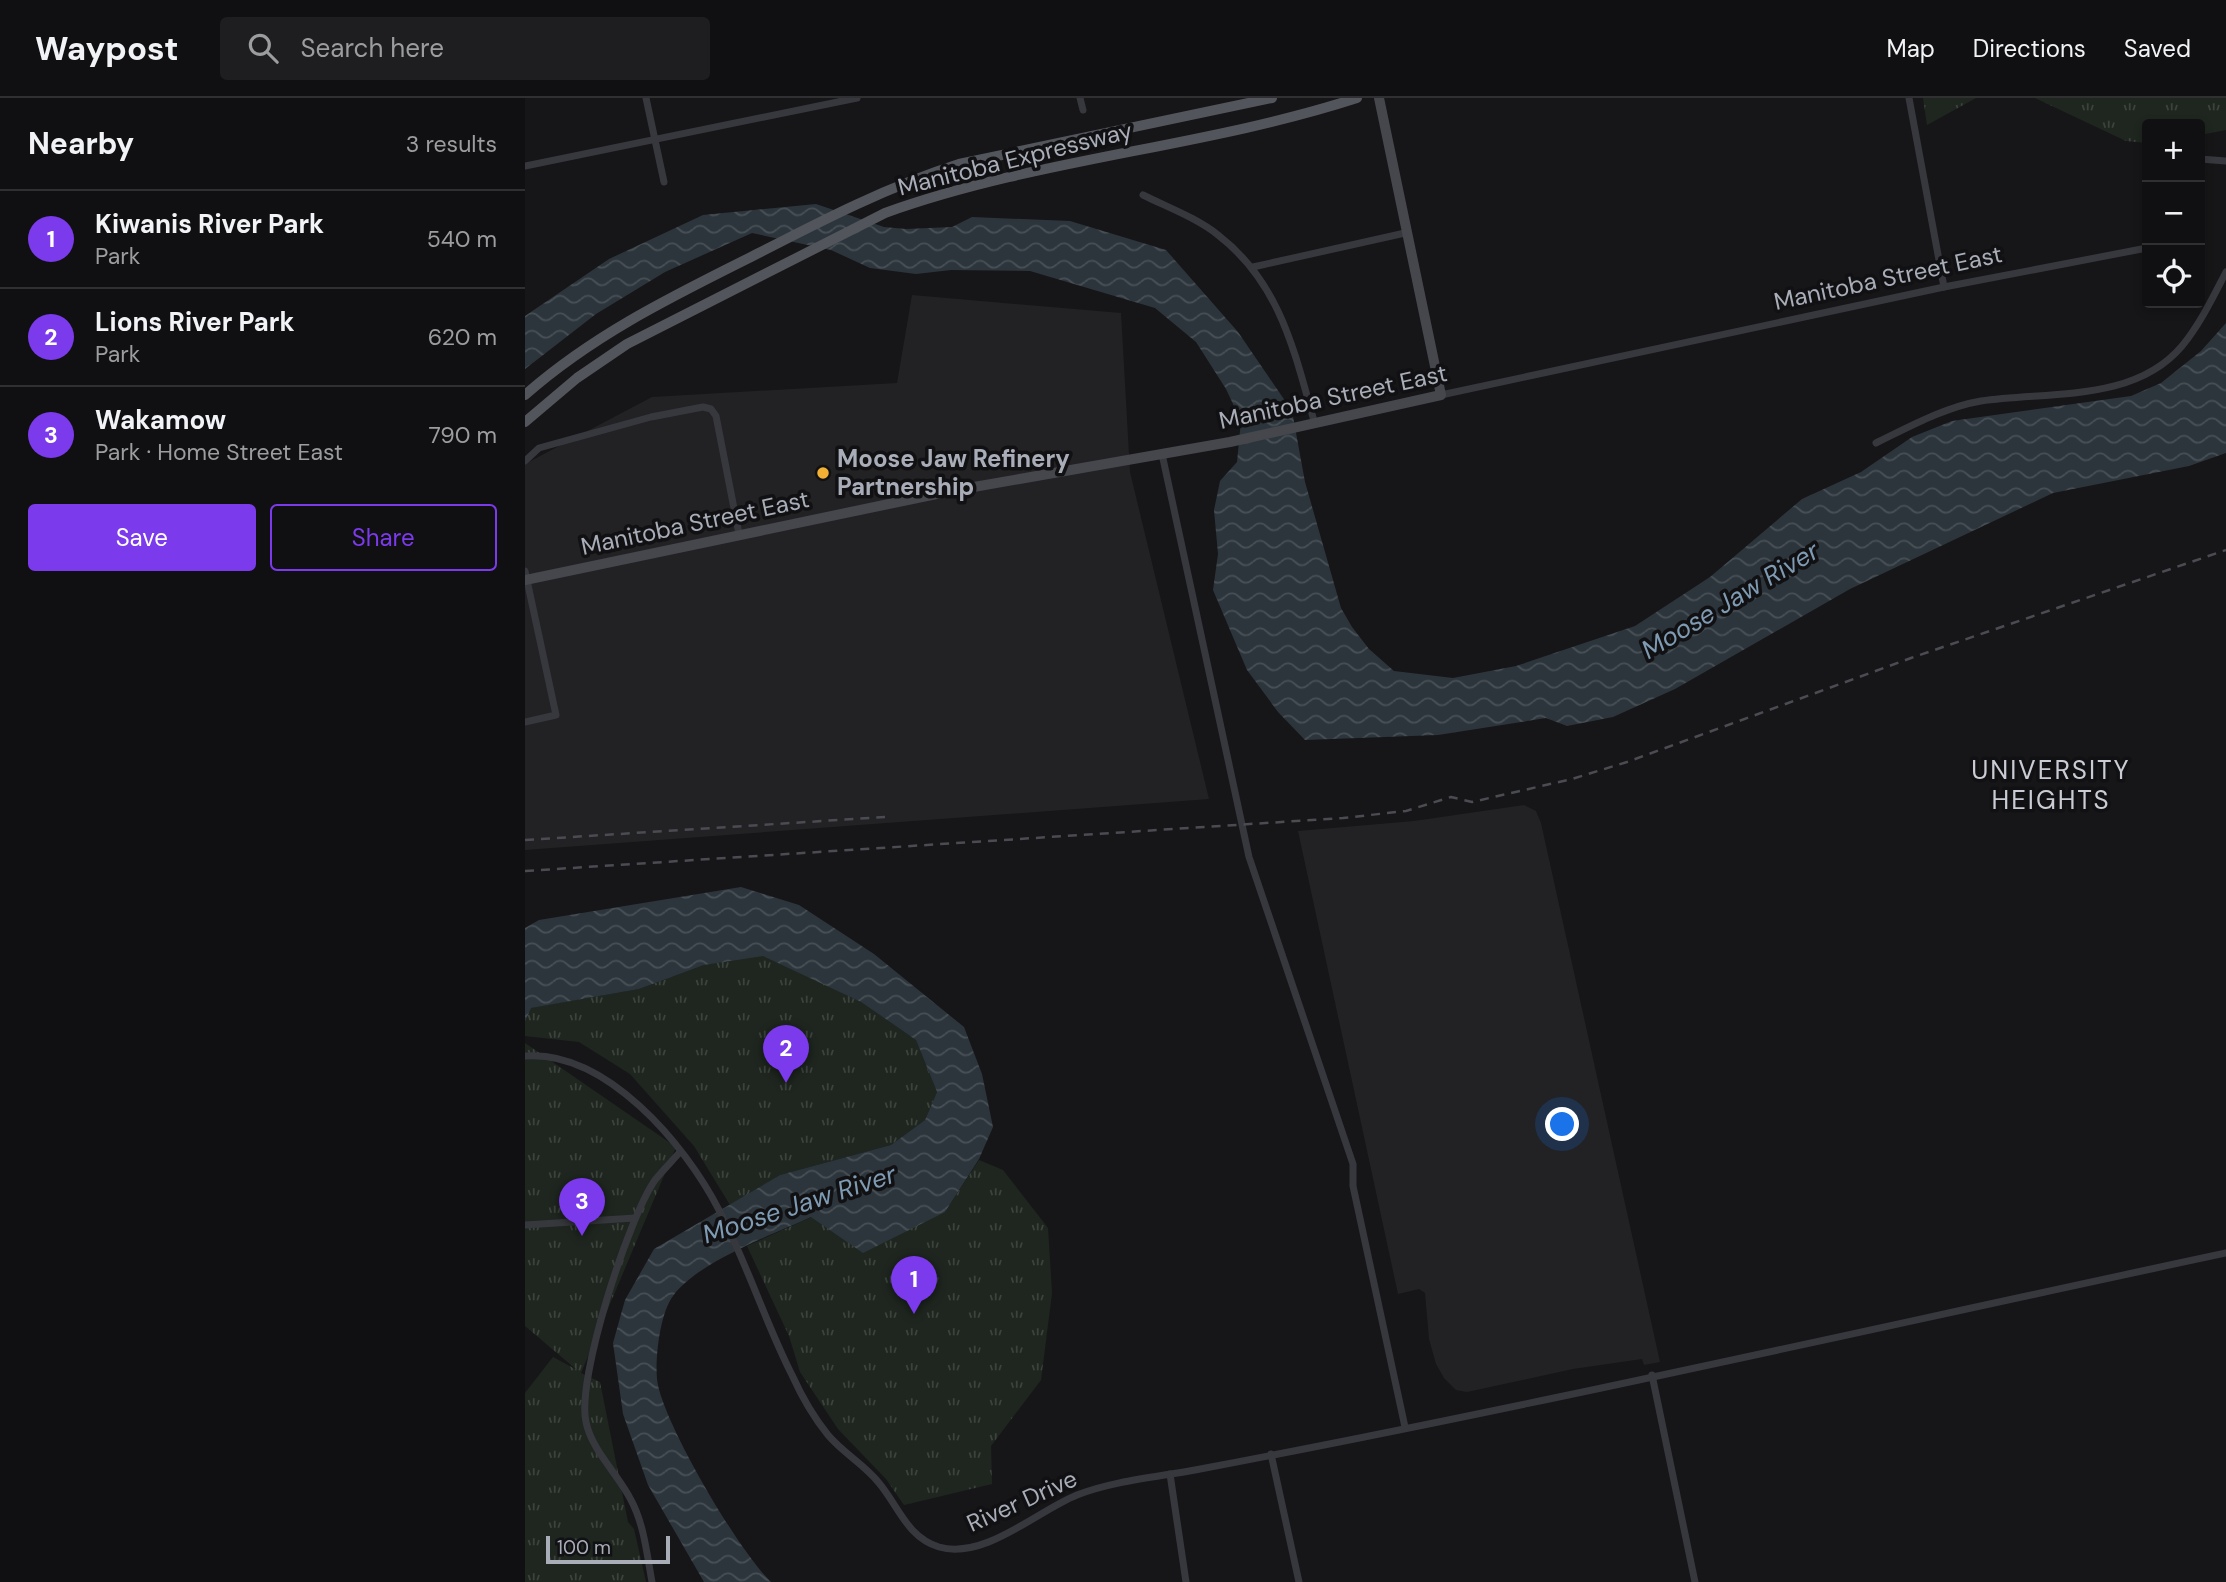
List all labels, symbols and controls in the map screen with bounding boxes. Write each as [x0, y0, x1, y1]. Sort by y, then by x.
search box [220, 17, 710, 80]
text: Waypost [35, 27, 178, 70]
icon: search [244, 29, 282, 67]
text: Search here [300, 31, 444, 65]
text: Map [1887, 33, 1935, 64]
text: Directions [1973, 33, 2086, 64]
text: Saved [2124, 33, 2191, 64]
street label: Manitoba Expressway [894, 114, 1135, 203]
map controls [2142, 119, 2205, 308]
button: + [2142, 119, 2205, 182]
text: Nearby [28, 124, 134, 163]
text: 3 results [406, 129, 497, 159]
button: − [2142, 182, 2205, 245]
text: Kiwanis River Park [95, 207, 324, 241]
text: 1 [47, 224, 55, 254]
text: 540 m [427, 224, 497, 254]
street label: Manitoba Street East [1771, 238, 2005, 317]
text: Park [95, 241, 140, 271]
button: locate [2142, 245, 2205, 308]
text: Lions River Park [95, 305, 295, 339]
text: 2 [44, 322, 58, 352]
text: 620 m [428, 322, 497, 352]
text: Park [95, 339, 140, 369]
street label: Manitoba Street East [1216, 357, 1450, 436]
text: Wakamow [95, 403, 226, 437]
text: 3 [44, 420, 58, 450]
text: 790 m [429, 420, 497, 450]
text: Park · Home Street East [95, 437, 343, 467]
place label: Moose Jaw Refinery Partnership [837, 443, 1070, 502]
marker: Moose Jaw Refinery Partnership [815, 465, 831, 481]
street label: Manitoba Street East [578, 483, 812, 562]
button: Save [28, 504, 256, 571]
button: Share [270, 504, 497, 571]
water label: Moose Jaw River [1635, 533, 1826, 666]
district label: UNIVERSITY HEIGHTS [1971, 753, 2131, 817]
pin: 2 [763, 1025, 809, 1083]
your location [1545, 1107, 1579, 1141]
water label: Moose Jaw River [698, 1156, 901, 1251]
pin: 3 [559, 1178, 605, 1236]
pin: 1 [891, 1256, 937, 1314]
street label: River Drive [962, 1462, 1082, 1539]
scale bar [546, 1533, 670, 1565]
text: 100 m [557, 1535, 611, 1560]

